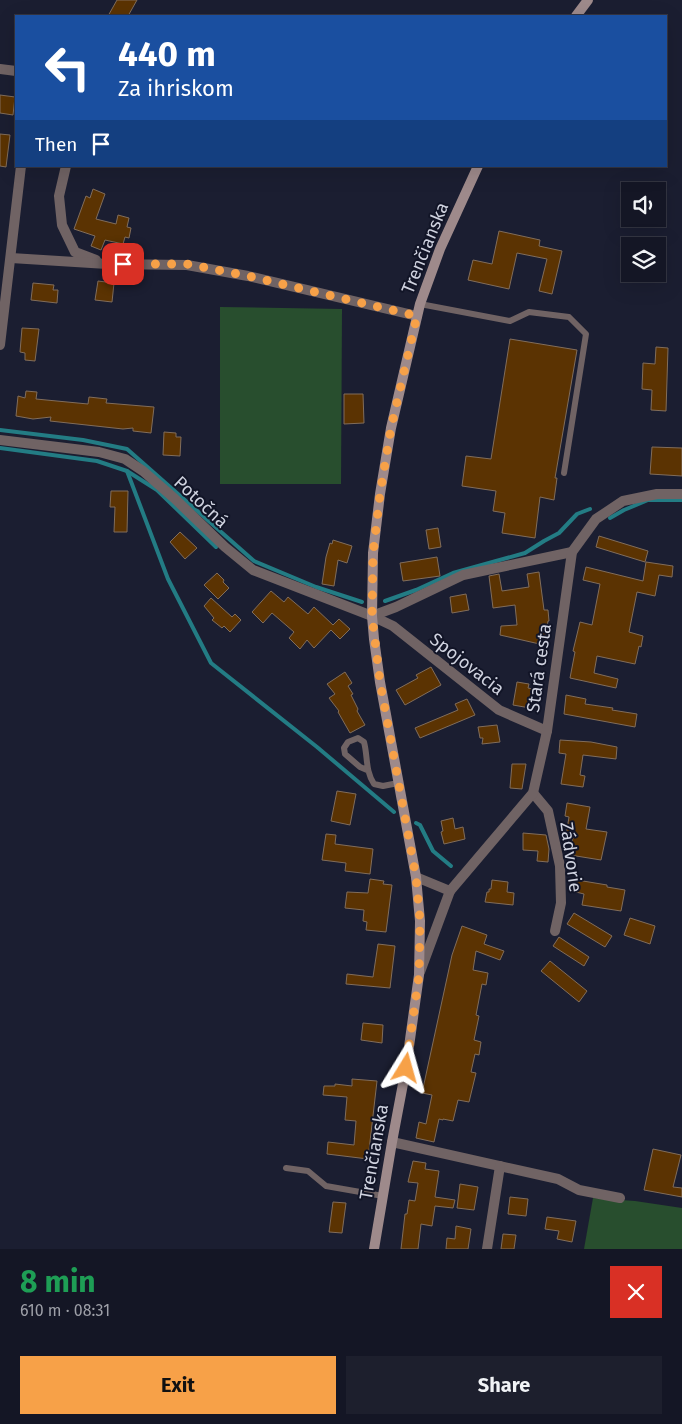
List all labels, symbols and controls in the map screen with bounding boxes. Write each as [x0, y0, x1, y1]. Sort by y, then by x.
text: 440 m [118, 33, 216, 75]
icon: left [35, 35, 100, 100]
text: Za ihriskom [118, 75, 234, 102]
icon: arrive [87, 130, 115, 158]
text: Then [35, 133, 77, 156]
map controls [621, 182, 666, 282]
button: sound [621, 182, 666, 227]
street label: Trenčianska [397, 199, 453, 297]
button: layers [621, 237, 666, 282]
pin [102, 243, 144, 285]
icon: arrive [109, 250, 137, 278]
street label: Potočná [169, 471, 233, 533]
street label: Stará cesta [522, 622, 556, 714]
street label: Spojovacia [425, 628, 509, 700]
street label: Zádvorie [555, 820, 587, 894]
position arrow [379, 1041, 431, 1093]
street label: Trenčianska [355, 1102, 393, 1202]
text: 8 min [20, 1264, 96, 1300]
button: close [610, 1266, 662, 1318]
text: 610 m · 08:31 [20, 1301, 110, 1320]
button: Exit [20, 1356, 336, 1414]
button: Share [346, 1356, 662, 1414]

